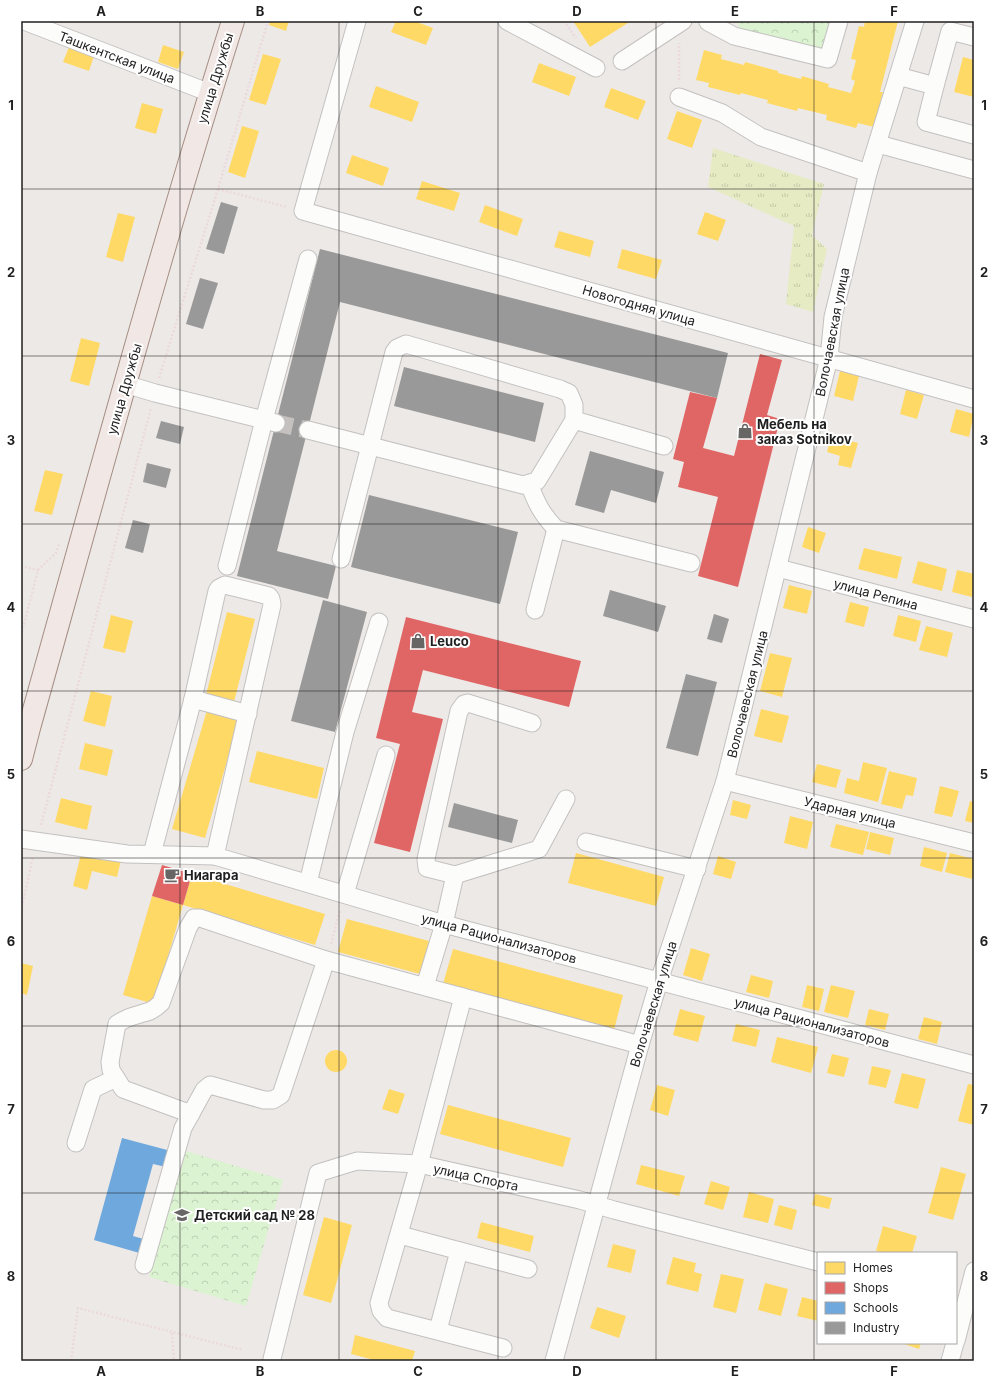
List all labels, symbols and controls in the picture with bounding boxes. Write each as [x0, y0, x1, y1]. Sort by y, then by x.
text: A [96, 3, 106, 19]
text: B [256, 3, 265, 19]
text: C [413, 3, 423, 19]
text: D [572, 3, 582, 19]
text: E [731, 3, 739, 19]
text: F [890, 3, 898, 19]
street label: Ташкентская улица [57, 28, 177, 86]
street label: улица Дружбы [194, 31, 236, 125]
text: 1 [8, 97, 14, 113]
text: 1 [981, 97, 987, 113]
text: 2 [7, 264, 15, 280]
text: 2 [980, 264, 988, 280]
street label: Волочаевская улица [812, 266, 852, 398]
street label: Новогодняя улица [581, 281, 697, 329]
street label: улица Дружбы [103, 342, 145, 436]
place label: Мебель на заказ Sotnikov [757, 416, 852, 447]
shop icon: Мебель на заказ Sotnikov [736, 422, 754, 440]
text: 3 [7, 432, 15, 448]
text: 3 [980, 432, 988, 448]
street label: улица Репина [832, 575, 920, 613]
text: 4 [7, 599, 16, 615]
text: 4 [980, 599, 989, 615]
street label: Волочаевская улица [723, 629, 771, 759]
shop icon: Leuco [409, 632, 427, 650]
place label: Leuco [430, 633, 469, 649]
text: 5 [7, 766, 15, 782]
text: 5 [980, 766, 988, 782]
street label: Ударная улица [802, 793, 898, 831]
cafe icon: Ниагара [163, 866, 181, 884]
place label: Ниагара [184, 867, 238, 883]
street label: улица Рационализаторов [420, 910, 578, 966]
text: 6 [7, 933, 15, 949]
text: 6 [980, 933, 988, 949]
street label: Волочаевская улица [626, 939, 680, 1069]
street label: улица Рационализаторов [733, 994, 891, 1050]
text: 7 [7, 1101, 15, 1117]
text: 7 [980, 1101, 988, 1117]
street label: улица Спорта [432, 1160, 520, 1194]
school or university icon: Детский сад № 28 [173, 1206, 191, 1224]
place label: Детский сад № 28 [194, 1207, 315, 1223]
legend [817, 1252, 957, 1344]
text: Homes [853, 1260, 893, 1275]
text: 8 [7, 1268, 15, 1284]
text: 8 [980, 1268, 988, 1284]
text: Shops [853, 1280, 889, 1295]
text: Schools [853, 1300, 898, 1315]
text: Industry [853, 1320, 900, 1335]
text: A [96, 1363, 106, 1379]
text: B [256, 1363, 265, 1379]
text: C [413, 1363, 423, 1379]
text: D [572, 1363, 582, 1379]
text: E [731, 1363, 739, 1379]
text: F [890, 1363, 898, 1379]

